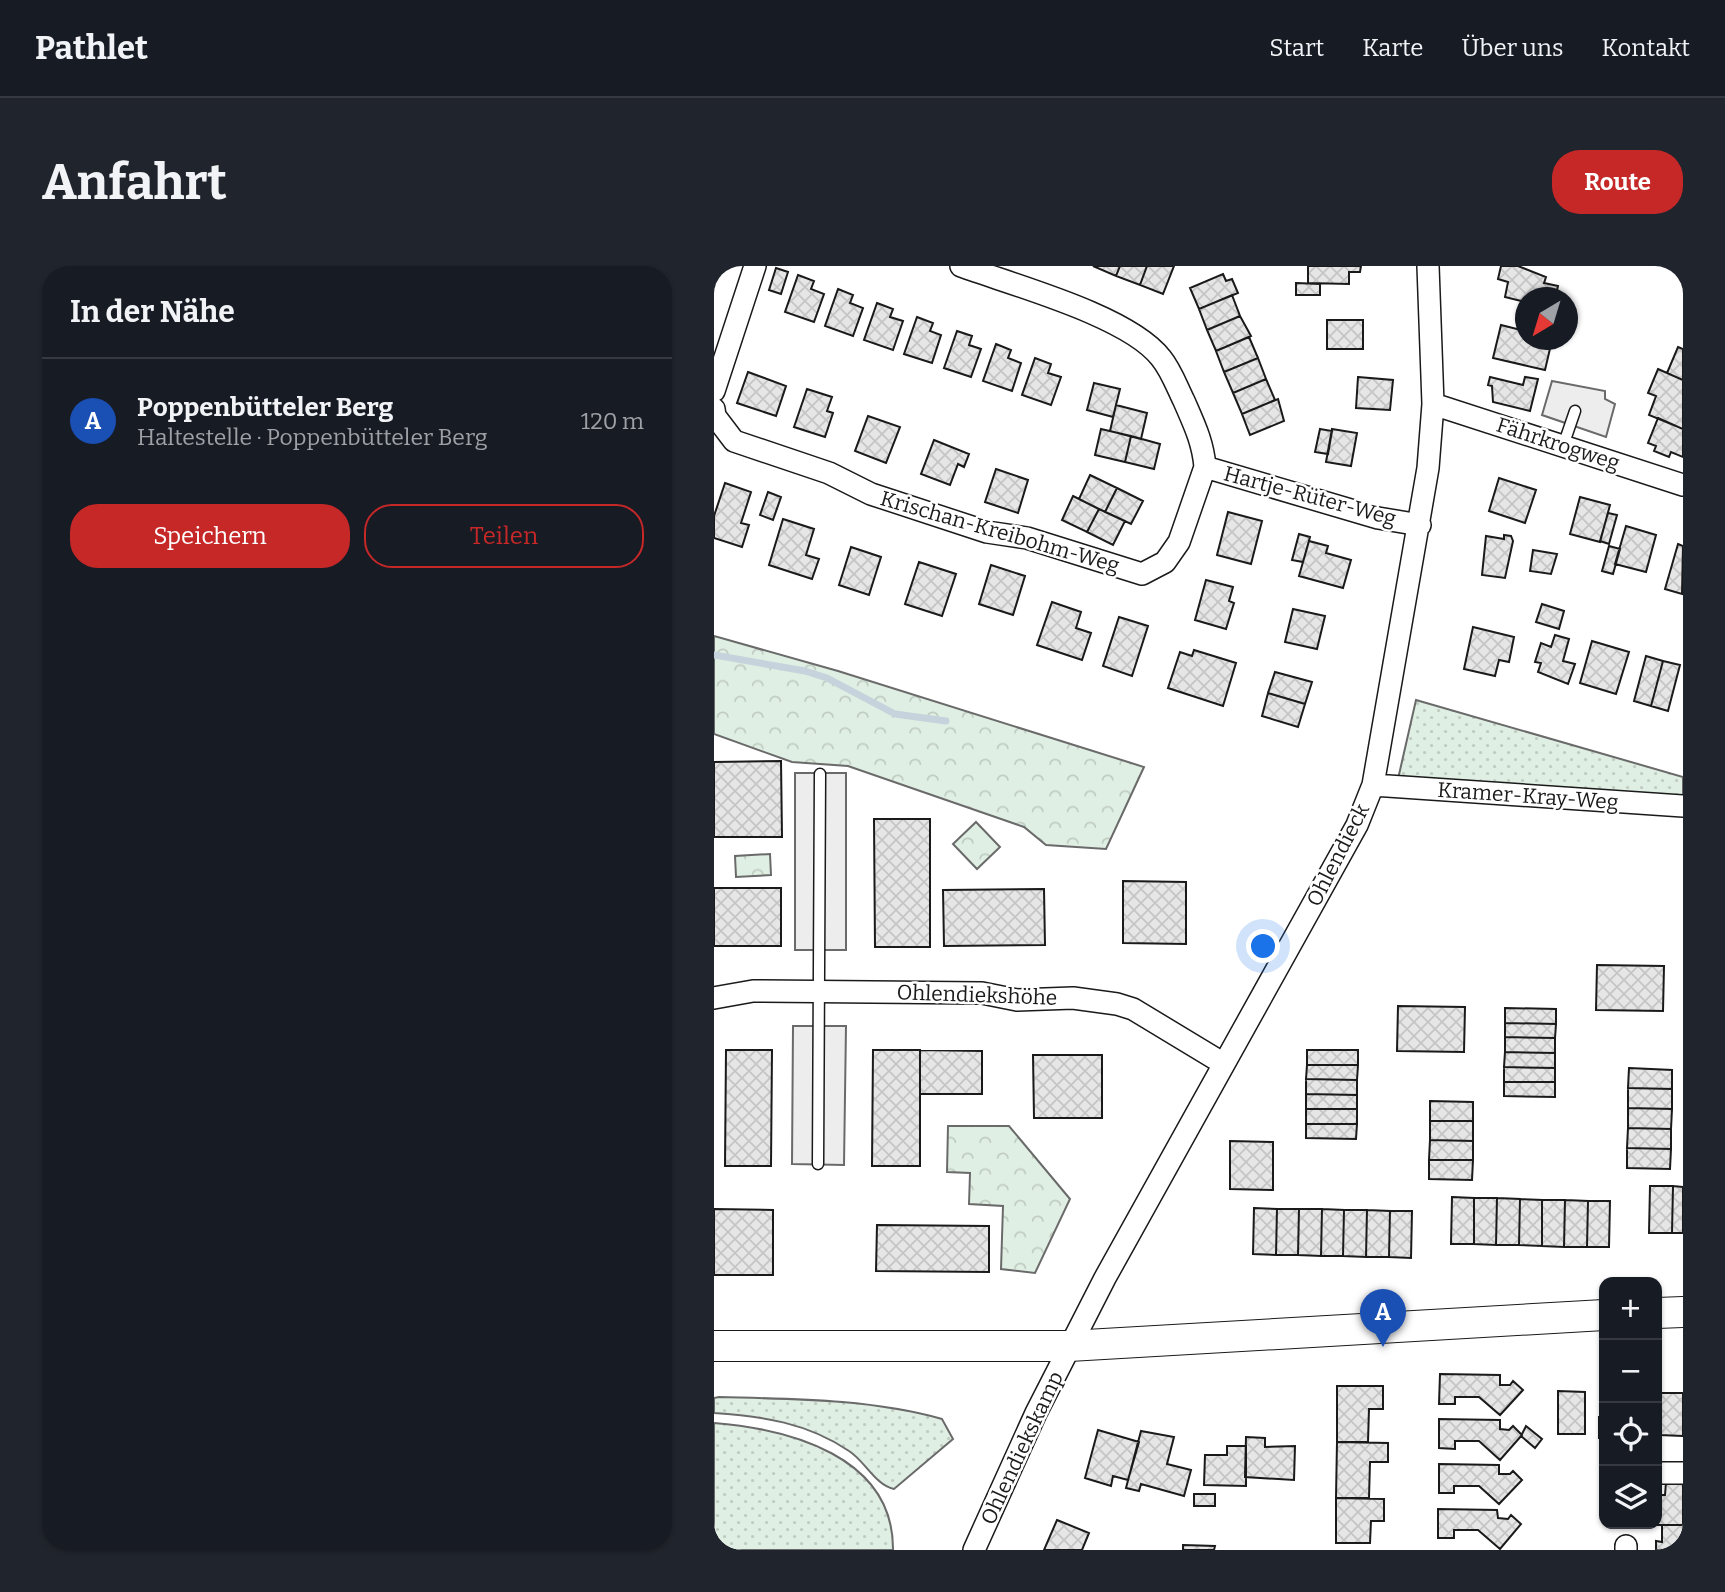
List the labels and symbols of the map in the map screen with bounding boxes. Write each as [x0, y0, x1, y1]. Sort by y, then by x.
north arrow [1515, 287, 1578, 350]
street label: Fährkrogweg [1493, 412, 1623, 476]
street label: Hartje-Rüter-Weg [1221, 460, 1399, 532]
street label: Krischan-Kreibohm-Weg [877, 485, 1123, 579]
street label: Kramer-Kray-Weg [1437, 777, 1620, 815]
street label: Ohlendieck [1301, 799, 1375, 911]
your location [1246, 929, 1280, 963]
street label: Ohlendiekshöhe [896, 979, 1058, 1011]
pin: A [1360, 1289, 1406, 1347]
street label: Ohlendiekskamp [975, 1367, 1069, 1529]

